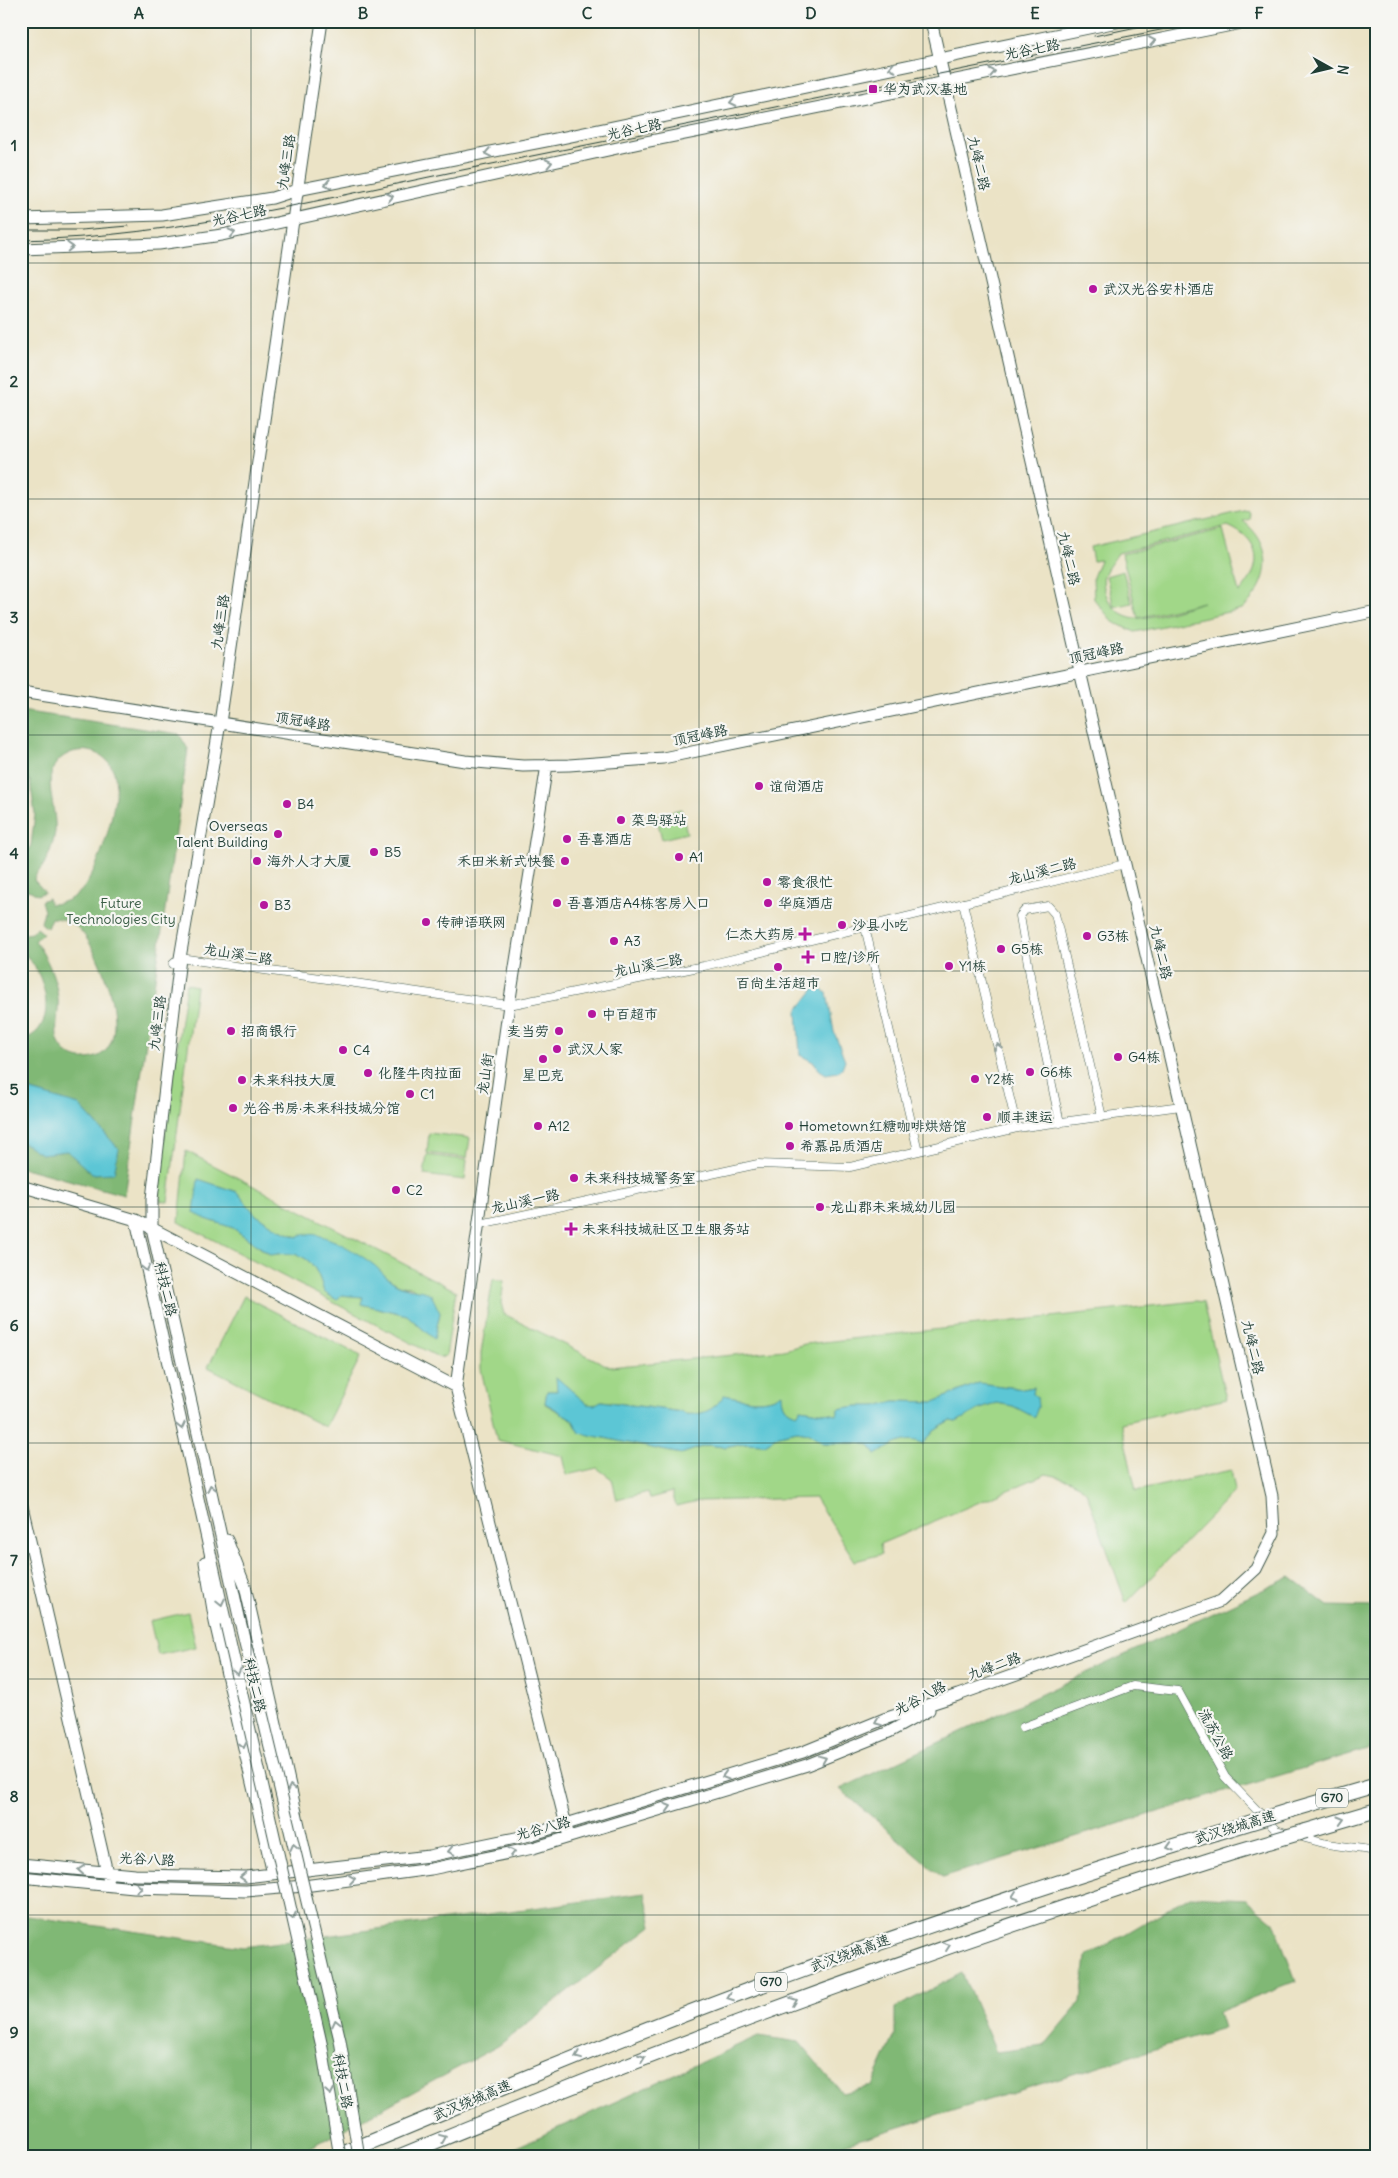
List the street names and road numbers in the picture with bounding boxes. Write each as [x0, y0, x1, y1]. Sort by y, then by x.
street label: 光谷七路 [1003, 35, 1061, 63]
street label: 光谷七路 [605, 114, 663, 144]
street label: 九峰三路 [273, 133, 299, 191]
street label: 九峰二路 [964, 134, 994, 192]
street label: 光谷七路 [210, 200, 268, 230]
street label: 九峰二路 [1054, 529, 1084, 587]
street label: 九峰三路 [207, 593, 233, 651]
street label: 顶冠峰路 [1067, 638, 1125, 668]
street label: 顶冠峰路 [274, 708, 332, 734]
street label: 顶冠峰路 [671, 720, 729, 750]
street label: 龙山溪二路 [1006, 854, 1078, 888]
street label: 九峰二路 [1146, 923, 1176, 981]
street label: 龙山溪二路 [202, 940, 274, 968]
street label: 龙山溪二路 [612, 949, 684, 981]
street label: 九峰三路 [145, 994, 169, 1052]
street label: 龙山街 [473, 1052, 497, 1096]
street label: 龙山溪一路 [489, 1185, 561, 1217]
street label: 科技二路 [151, 1260, 181, 1318]
street label: 九峰二路 [1238, 1318, 1268, 1376]
street label: 九峰二路 [965, 1648, 1023, 1684]
street label: 科技二路 [240, 1656, 270, 1714]
street label: 光谷八路 [891, 1677, 949, 1719]
street label: 流苏公路 [1195, 1705, 1237, 1763]
road number: G70 [1316, 1789, 1348, 1808]
street label: 武汉绕城高速 [1192, 1806, 1278, 1848]
street label: 光谷八路 [514, 1812, 572, 1844]
street label: 光谷八路 [119, 1849, 175, 1869]
street label: 武汉绕城高速 [807, 1930, 893, 1976]
road number: G70 [755, 1972, 787, 1991]
street label: 科技二路 [329, 2052, 357, 2110]
street label: 武汉绕城高速 [430, 2075, 514, 2125]

